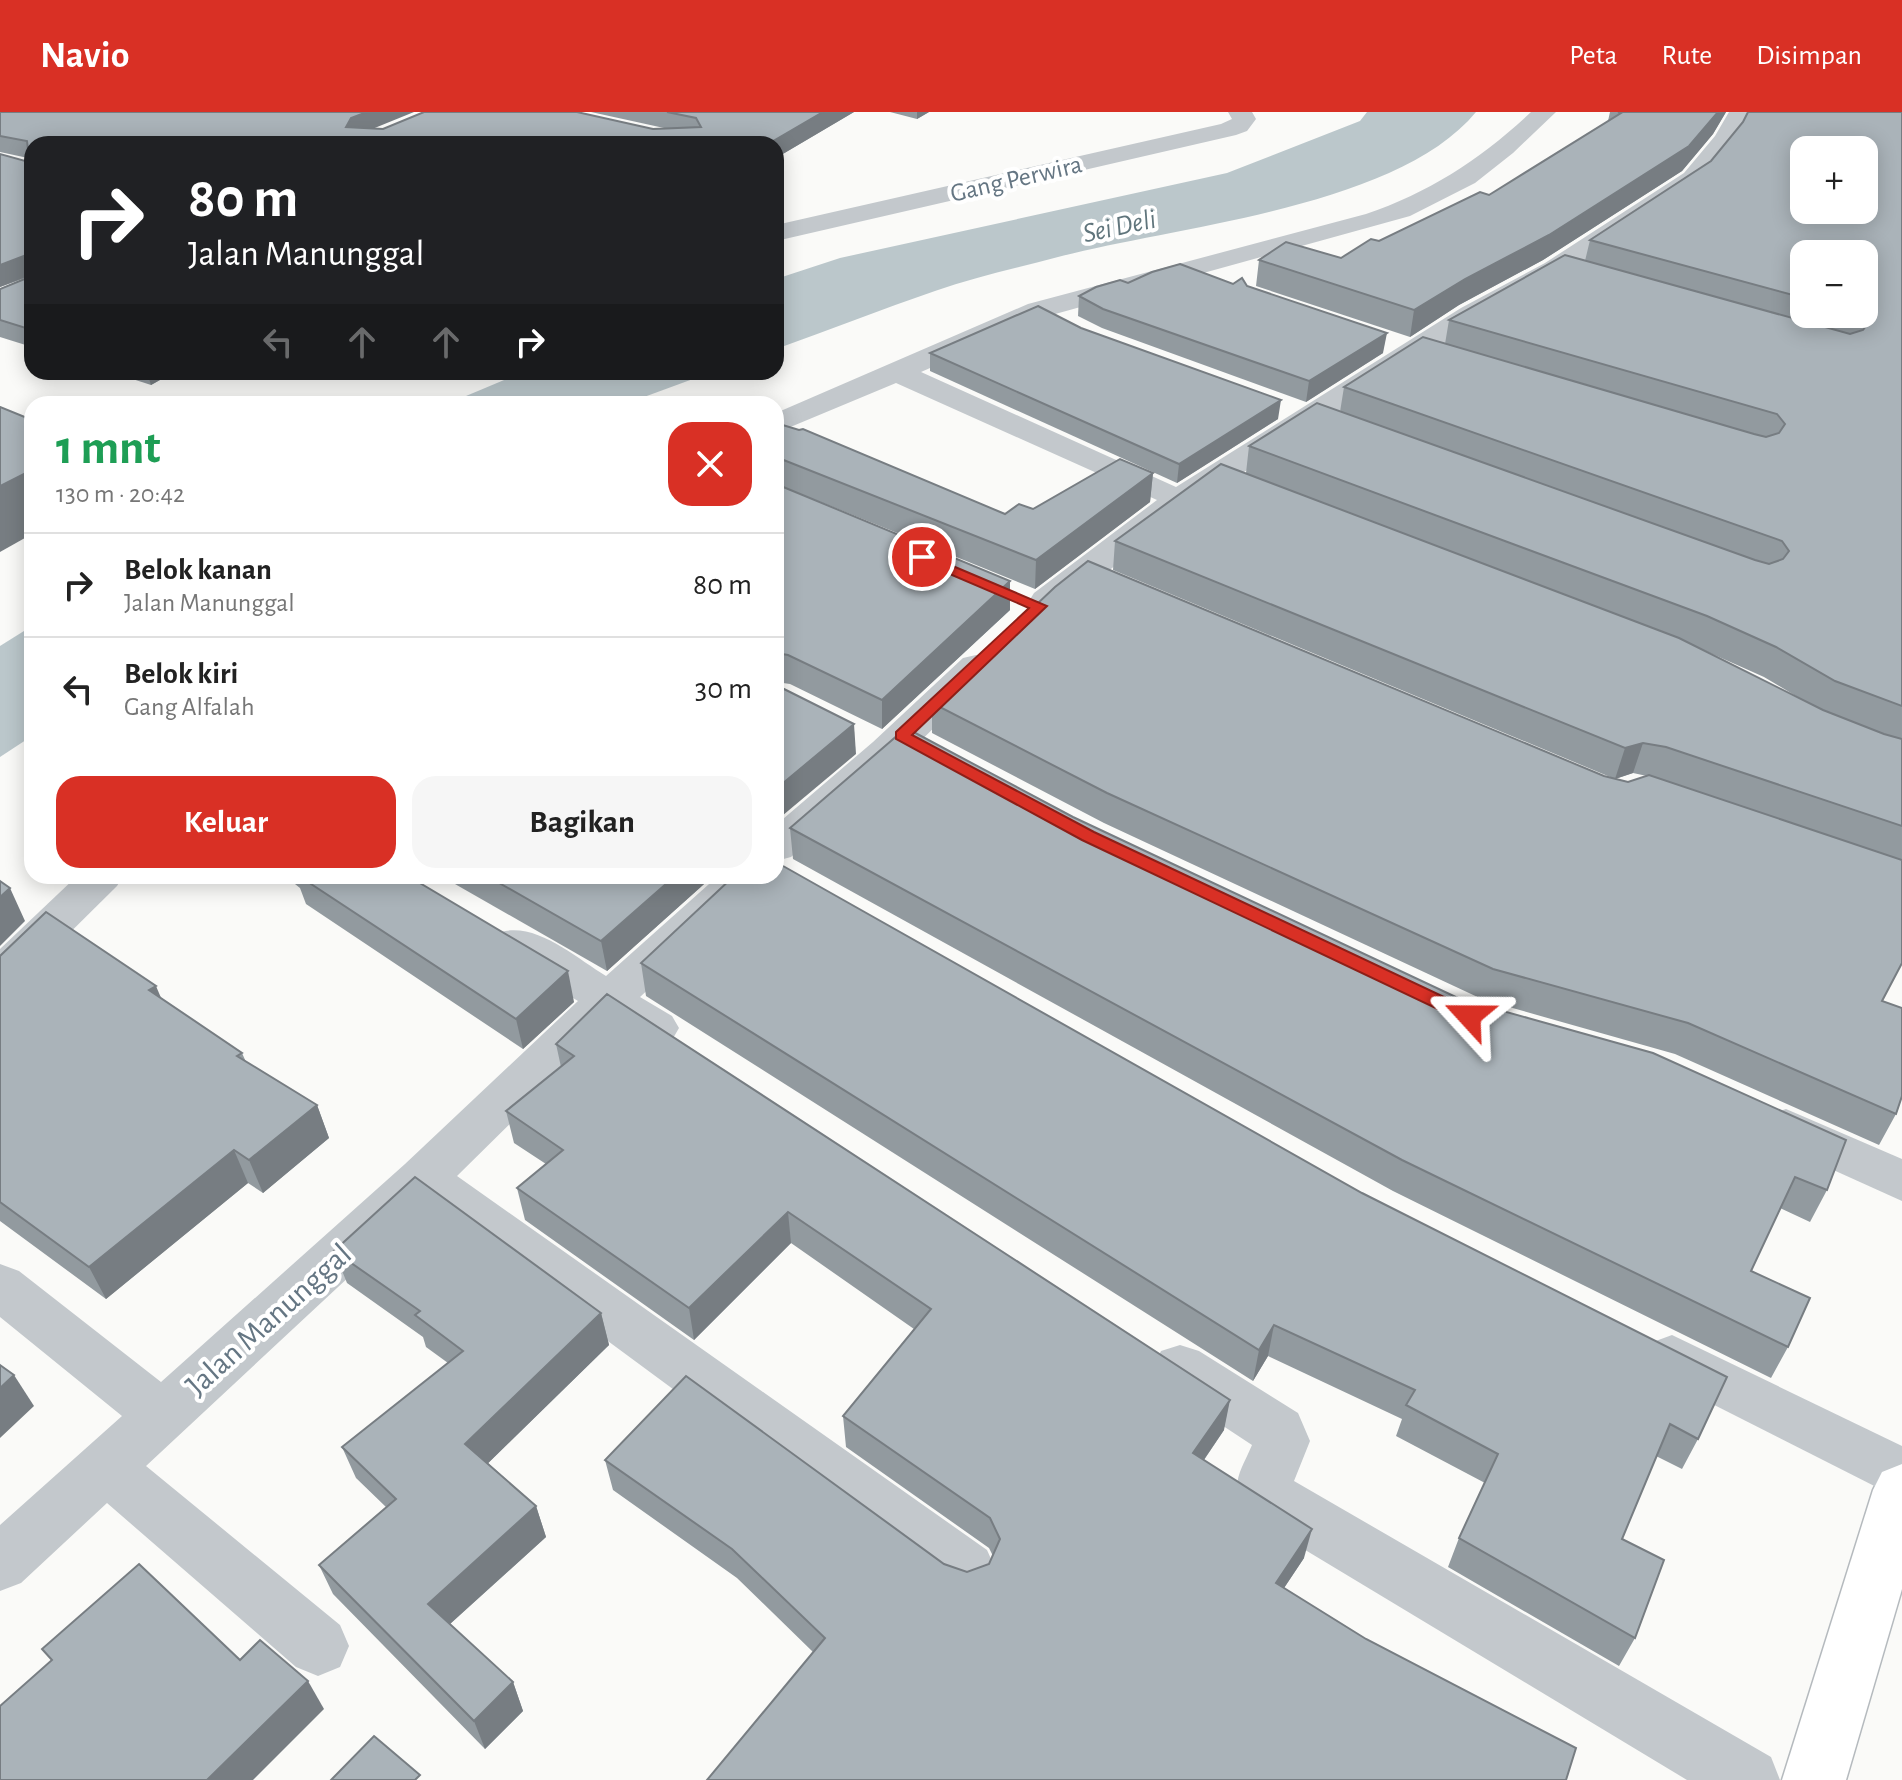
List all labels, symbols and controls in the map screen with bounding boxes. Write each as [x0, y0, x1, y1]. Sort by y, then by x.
text: Navio [40, 37, 129, 75]
text: Peta [1569, 42, 1618, 70]
text: Rute [1662, 42, 1712, 70]
text: Disimpan [1756, 42, 1862, 70]
map controls [1790, 136, 1878, 328]
button: + [1790, 136, 1878, 224]
street label: Gang Perwira [948, 151, 1085, 207]
icon: right [56, 168, 160, 272]
text: 80 m [188, 171, 298, 227]
water label: Sei Deli [1080, 206, 1158, 248]
text: Jalan Manunggal [188, 236, 424, 272]
button: − [1790, 240, 1878, 328]
icon: left [256, 320, 300, 364]
icon: ahead [340, 320, 384, 364]
icon: ahead [424, 320, 468, 364]
icon: right [508, 320, 552, 364]
button: close [668, 422, 752, 506]
text: 1 mnt [56, 425, 161, 473]
text: 130 m · 20:42 [56, 481, 185, 507]
pin [888, 523, 956, 591]
icon: arrive [900, 535, 944, 579]
text: Belok kanan [124, 555, 272, 585]
icon: right [56, 563, 100, 607]
text: 80 m [693, 570, 752, 600]
text: Jalan Manunggal [124, 590, 295, 616]
text: Belok kiri [124, 659, 238, 689]
icon: left [56, 667, 100, 711]
text: 30 m [695, 674, 752, 704]
text: Gang Alfalah [124, 694, 255, 720]
button: Keluar [56, 776, 396, 868]
button: Bagikan [412, 776, 752, 868]
position arrow [1427, 974, 1511, 1058]
street label: Jalan Manunggal [180, 1238, 357, 1402]

